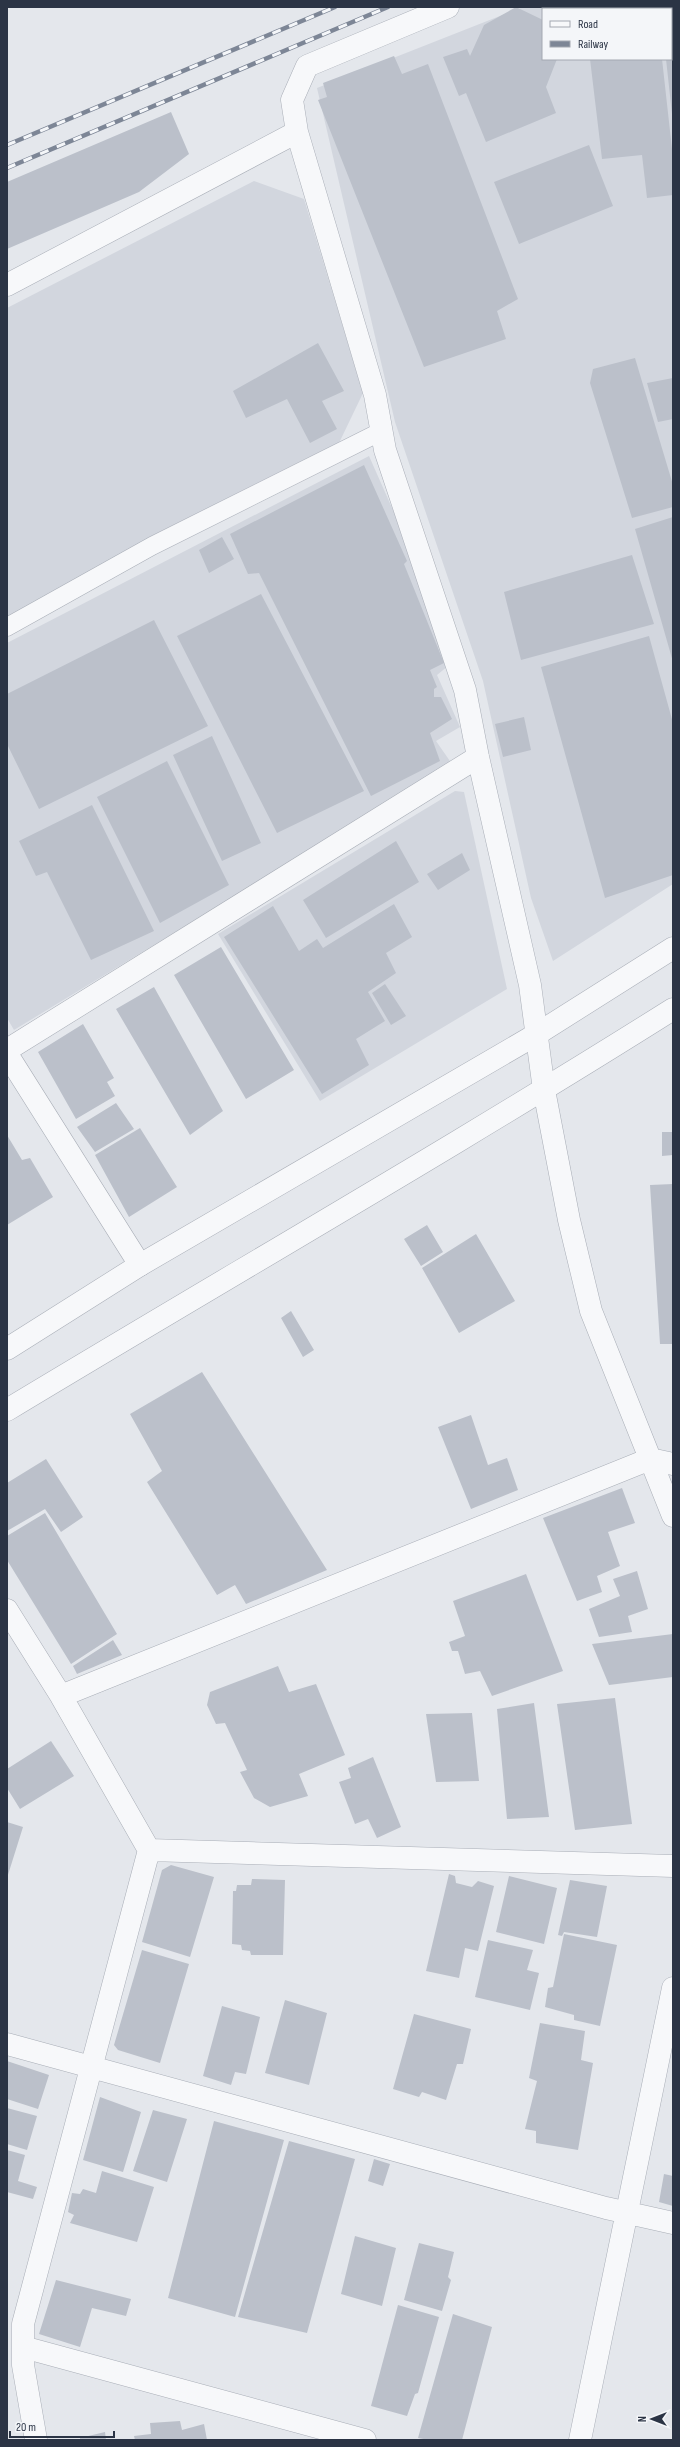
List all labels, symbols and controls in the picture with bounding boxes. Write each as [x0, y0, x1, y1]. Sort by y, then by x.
legend [542, 8, 672, 60]
text: Road [578, 17, 598, 32]
text: Railway [578, 37, 609, 52]
north arrow [632, 2399, 672, 2439]
scale bar [10, 2413, 114, 2439]
text: N [636, 2416, 649, 2422]
text: 20 m [16, 2420, 36, 2435]

